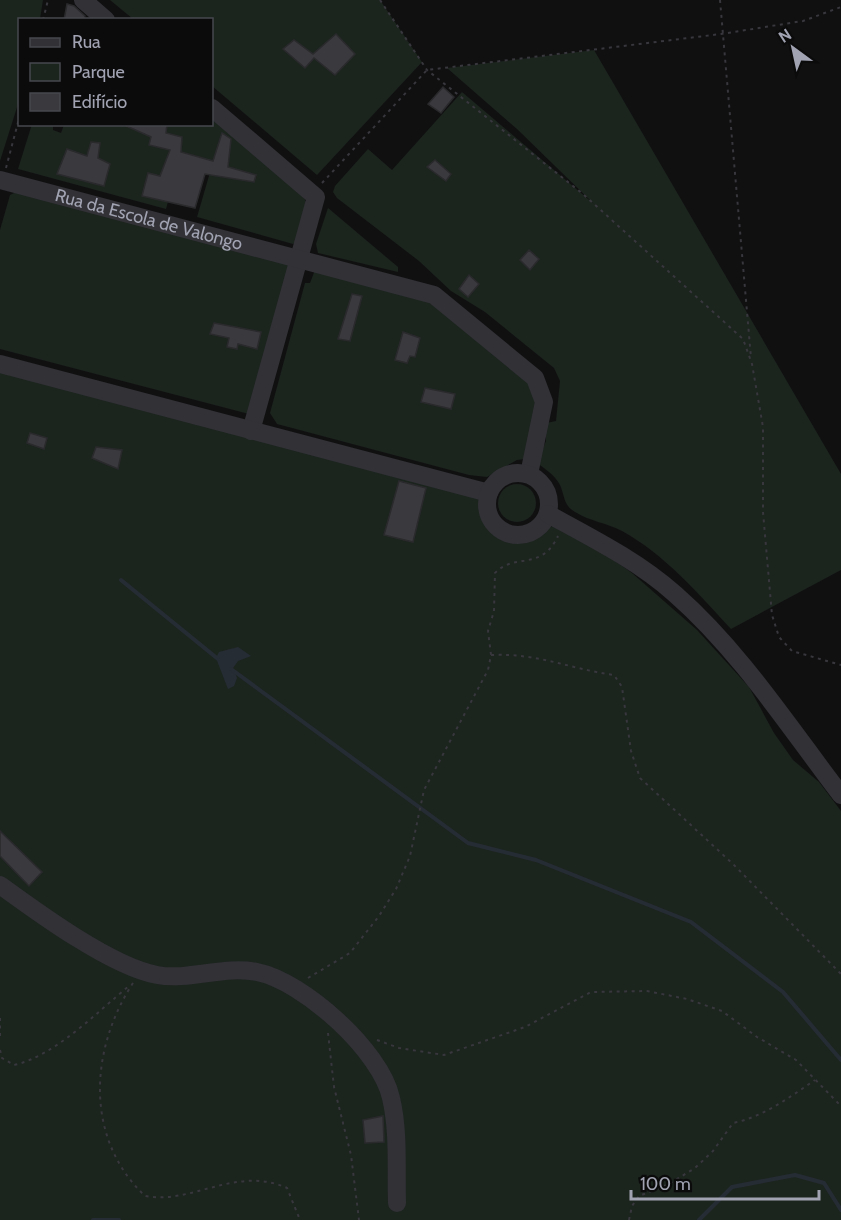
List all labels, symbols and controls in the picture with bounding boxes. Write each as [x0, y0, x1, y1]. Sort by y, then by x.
legend [18, 18, 213, 126]
north arrow [763, 18, 823, 78]
text: N [775, 25, 795, 47]
text: Rua [72, 31, 101, 53]
text: Parque [72, 61, 125, 83]
text: Edifício [72, 91, 127, 113]
street label: Rua da Escola de Valongo [53, 184, 245, 255]
scale bar [631, 1163, 818, 1201]
text: 100 m [640, 1173, 691, 1195]

